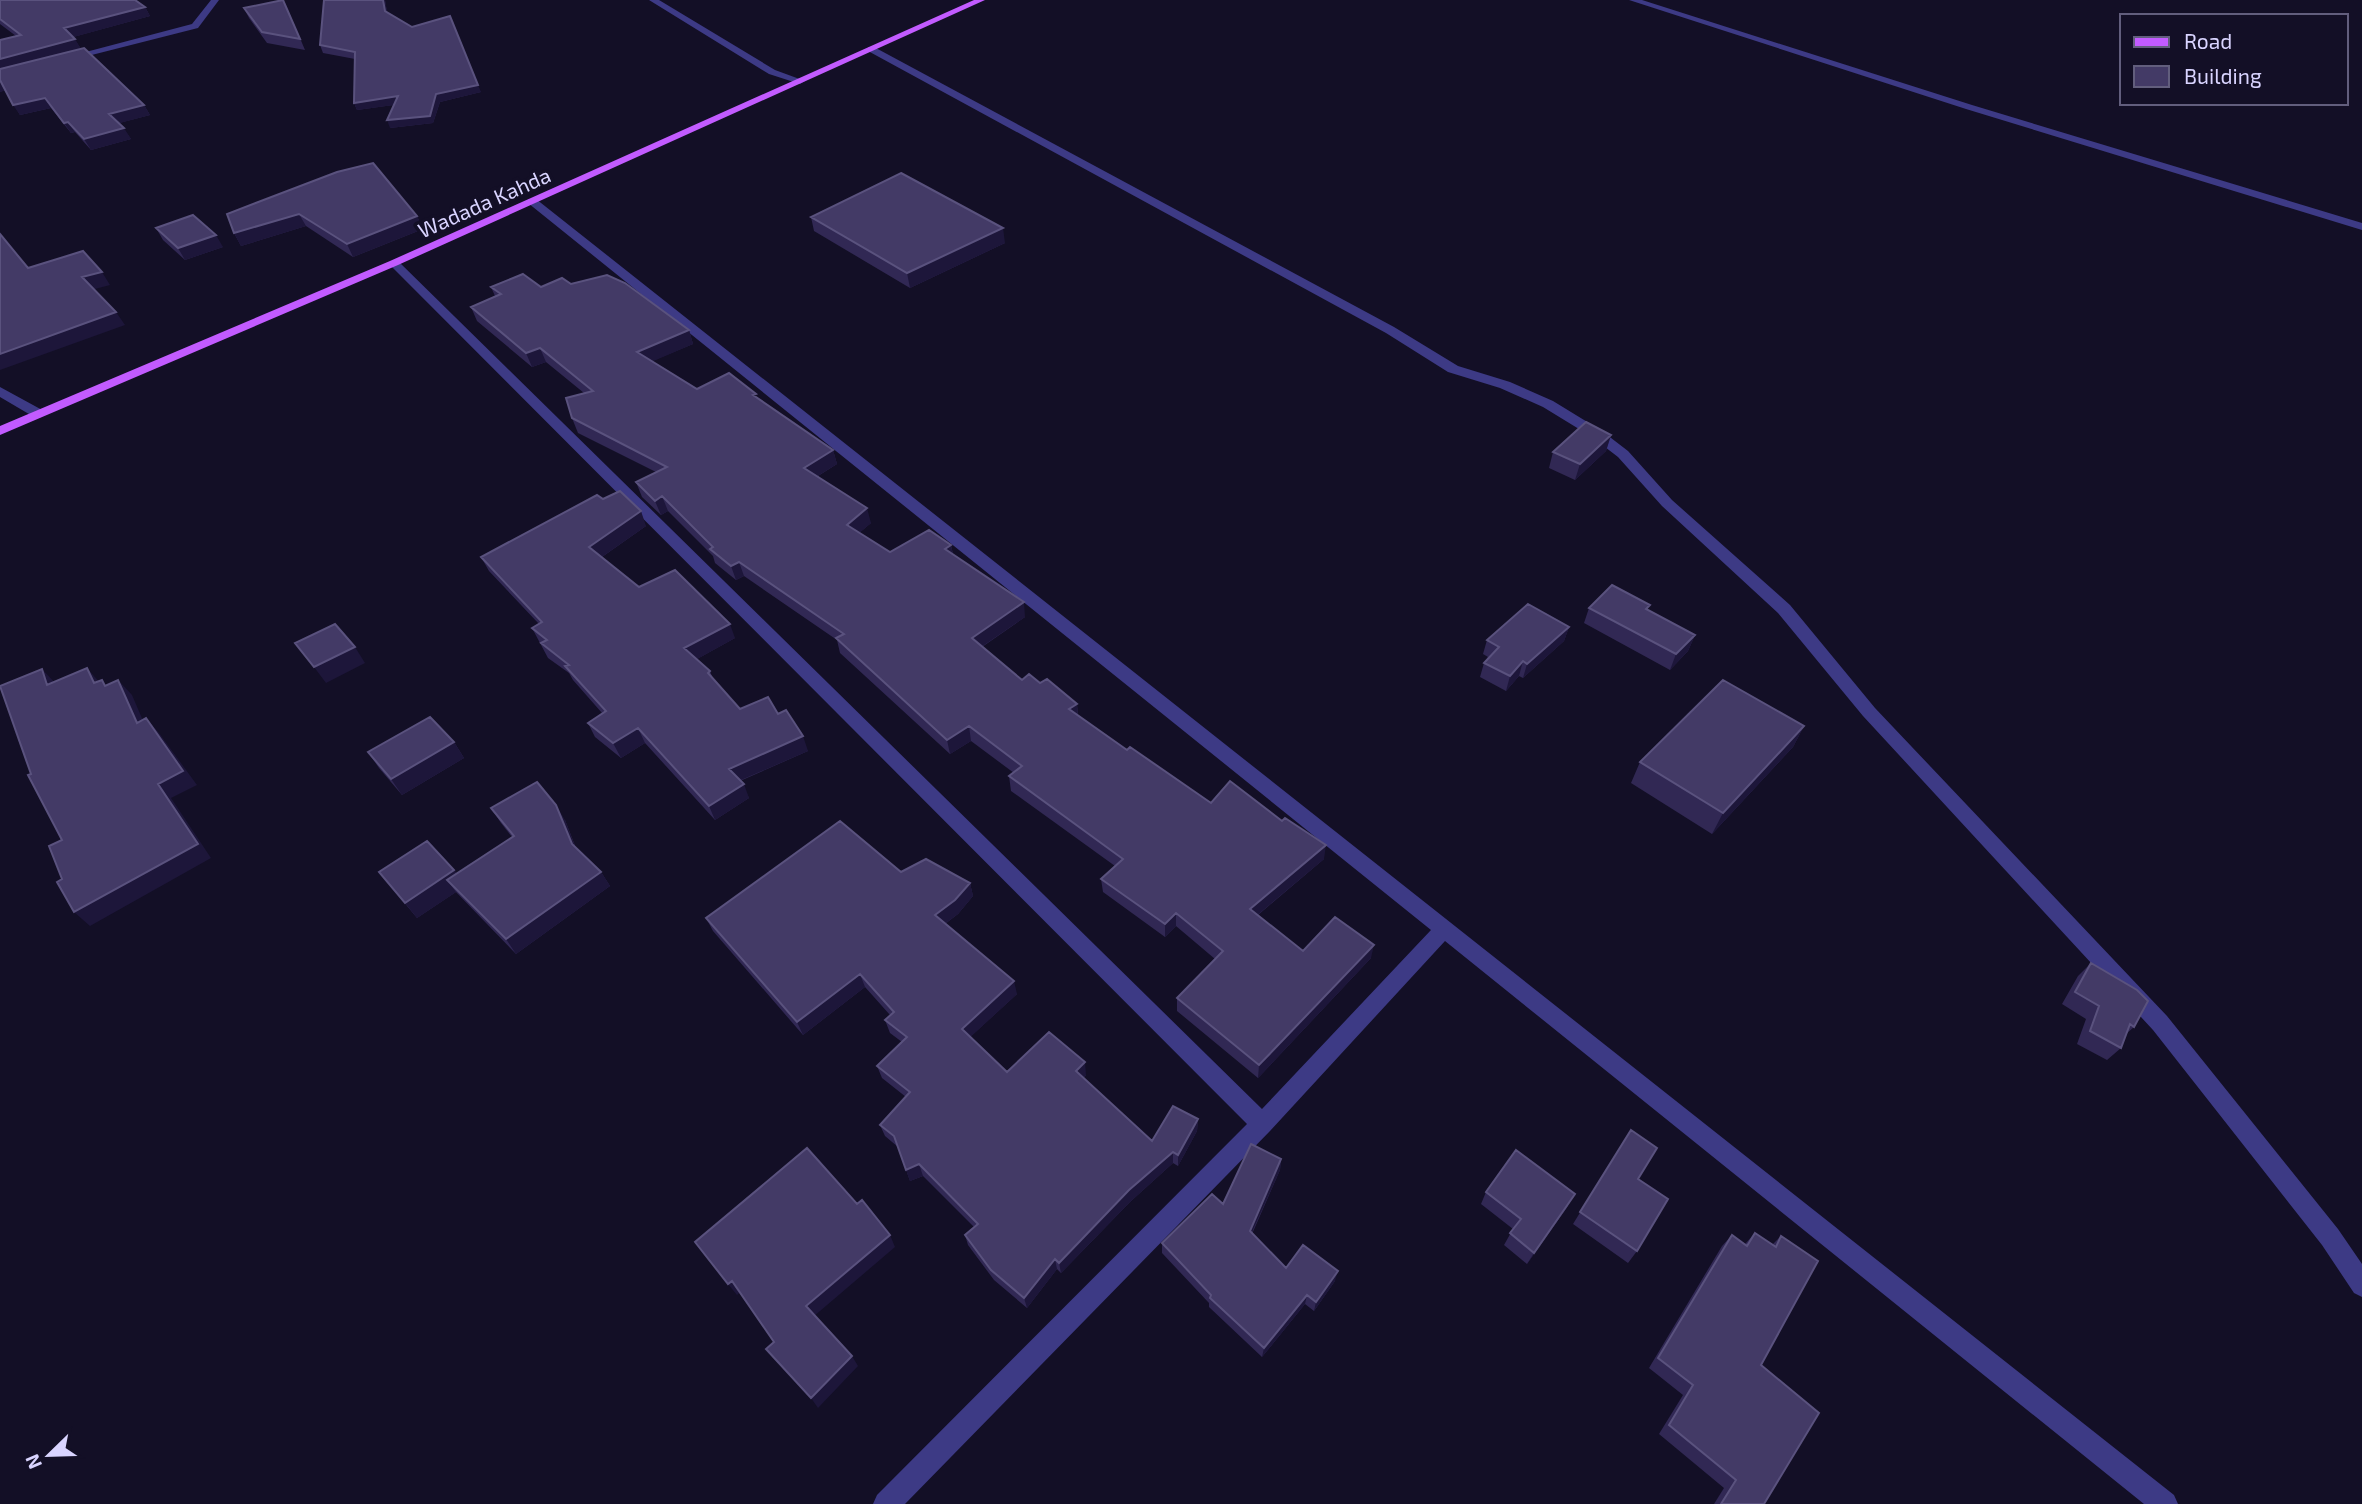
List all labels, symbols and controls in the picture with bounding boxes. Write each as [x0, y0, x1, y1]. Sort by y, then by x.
legend [2120, 14, 2348, 105]
text: Road [2184, 28, 2232, 53]
text: Building [2184, 63, 2262, 88]
street label: Wadada Kahda [414, 162, 554, 242]
north arrow [14, 1420, 84, 1490]
text: N [20, 1451, 46, 1473]

